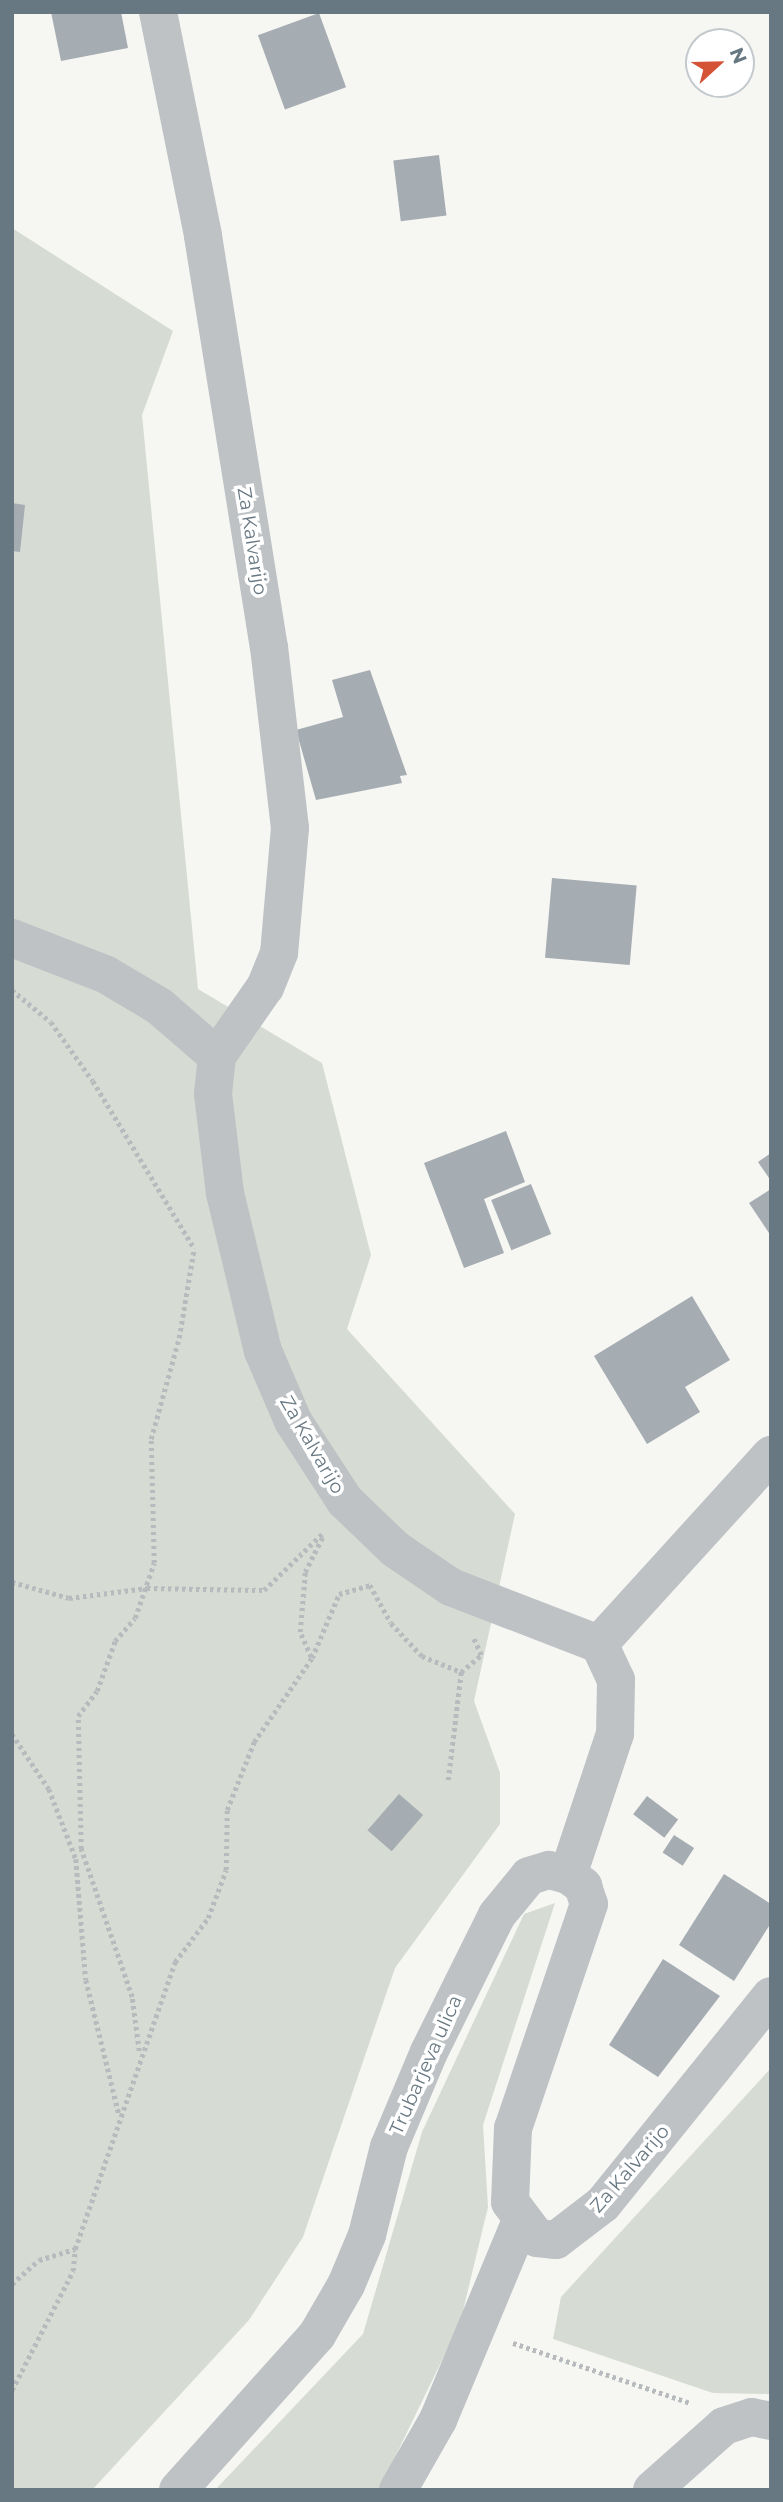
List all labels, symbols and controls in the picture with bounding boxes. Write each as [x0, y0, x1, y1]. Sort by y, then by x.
north arrow [685, 28, 755, 98]
text: N [725, 44, 752, 67]
street label: Za Kalvarijo [232, 485, 272, 597]
street label: Za Kalvarijo [275, 1392, 349, 1498]
street label: Trubarjeva ulica [385, 1992, 467, 2138]
street label: Za Kalvarijo [586, 2120, 674, 2218]

